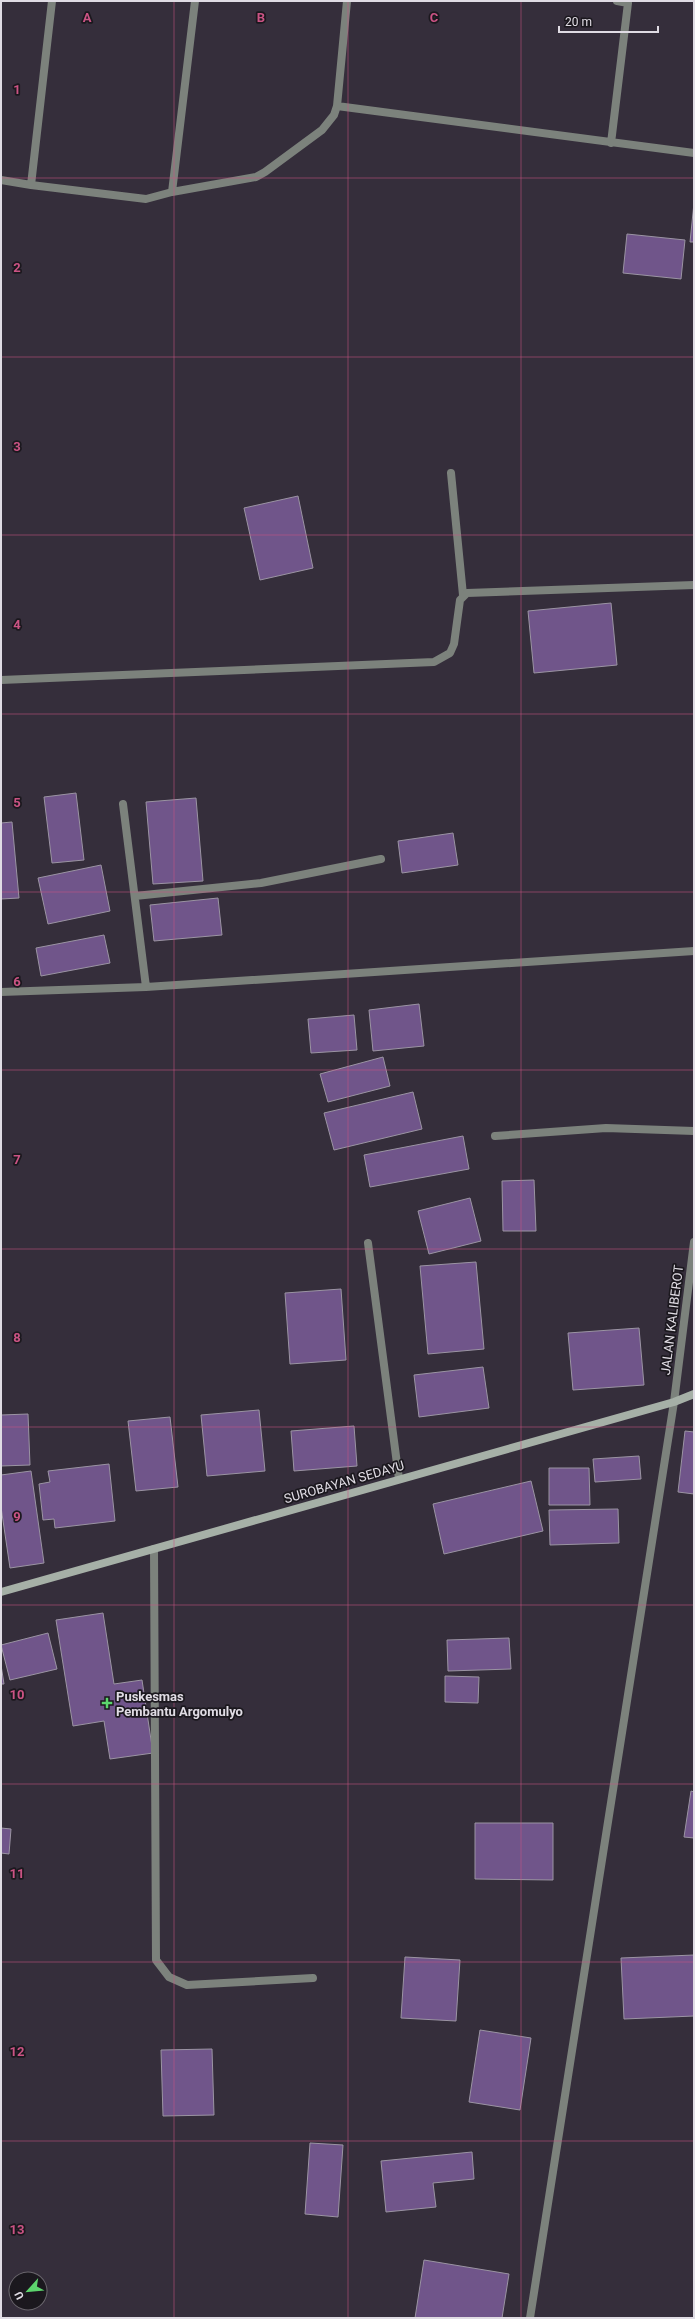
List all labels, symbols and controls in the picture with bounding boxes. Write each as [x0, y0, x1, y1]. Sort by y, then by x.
scale bar [559, 8, 658, 34]
text: A [83, 10, 92, 25]
text: B [257, 10, 265, 25]
text: C [430, 10, 439, 25]
text: 20 m [565, 15, 592, 29]
text: 1 [13, 82, 21, 97]
text: 2 [13, 260, 21, 275]
text: 3 [13, 439, 21, 454]
text: 4 [13, 617, 21, 632]
text: 5 [13, 795, 21, 810]
text: 6 [13, 974, 21, 989]
text: 7 [13, 1152, 21, 1167]
street label: JALAN KALIBEROT [658, 1264, 686, 1376]
text: 8 [13, 1330, 21, 1345]
street label: SUROBAYAN SEDAYU [282, 1458, 406, 1506]
text: 9 [13, 1509, 21, 1524]
text: 10 [10, 1687, 24, 1702]
place label: Puskesmas Pembantu Argomulyo [116, 1689, 243, 1719]
marker: Puskesmas Pembantu Argomulyo [101, 1697, 113, 1709]
text: 11 [10, 1866, 24, 1881]
text: 12 [10, 2044, 24, 2059]
text: 13 [10, 2222, 24, 2237]
north arrow [8, 2271, 48, 2311]
text: U [12, 2289, 27, 2302]

